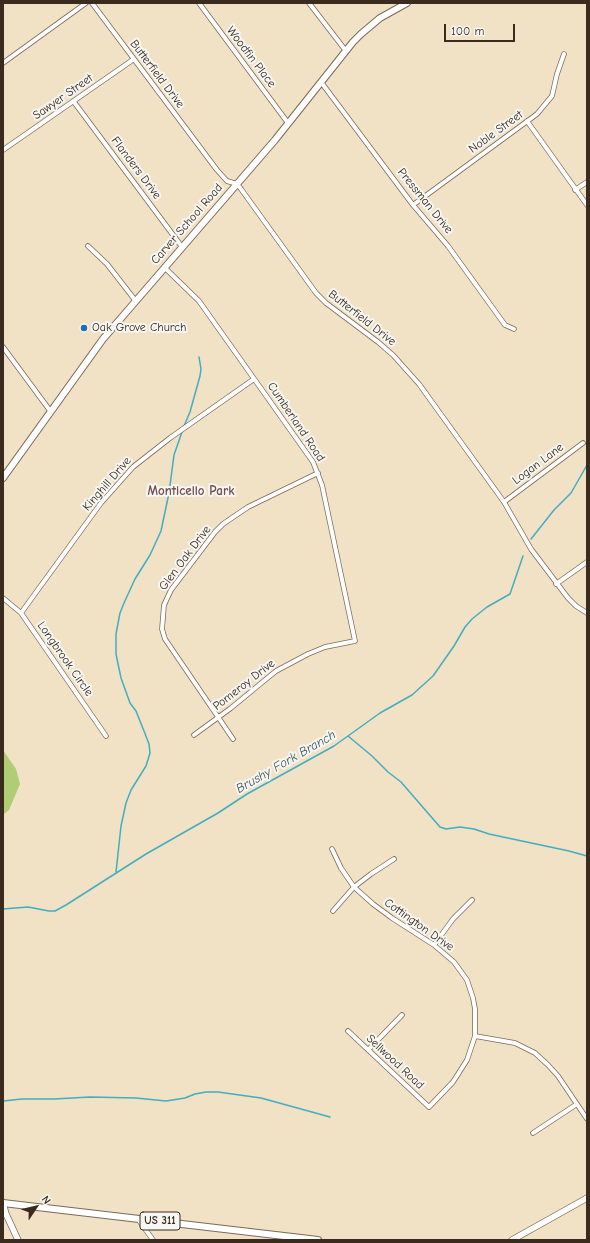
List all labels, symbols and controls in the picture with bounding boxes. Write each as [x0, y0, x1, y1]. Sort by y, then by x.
scale bar [446, 16, 517, 42]
street label: Woodfin Place [223, 24, 279, 90]
text: 100 m [451, 24, 484, 38]
street label: Butterfield Drive [127, 37, 187, 111]
street label: Sawyer Street [30, 71, 96, 123]
street label: Noble Street [466, 108, 526, 156]
street label: Flanders Drive [108, 134, 164, 202]
street label: Pressman Drive [394, 165, 456, 237]
street label: Carver School Road [148, 181, 226, 267]
street label: Butterfield Drive [325, 287, 399, 349]
place label: Oak Grove Church [92, 321, 186, 335]
marker: Oak Grove Church [79, 323, 89, 333]
street label: Cumberland Road [264, 380, 328, 464]
street label: Logan Lane [510, 440, 566, 488]
street label: Kinghill Drive [80, 454, 134, 514]
district label: Monticello Park [147, 483, 235, 499]
street label: Glen Oak Drive [156, 523, 214, 593]
street label: Longbrook Circle [34, 619, 96, 699]
street label: Pomeroy Drive [210, 656, 278, 714]
water label: Brushy Fork Branch [233, 727, 339, 797]
street label: Cottington Drive [381, 896, 457, 954]
street label: Sellwood Road [363, 1032, 427, 1092]
north arrow [16, 1187, 56, 1227]
text: N [39, 1193, 54, 1207]
road number: US 311 [140, 1212, 180, 1230]

